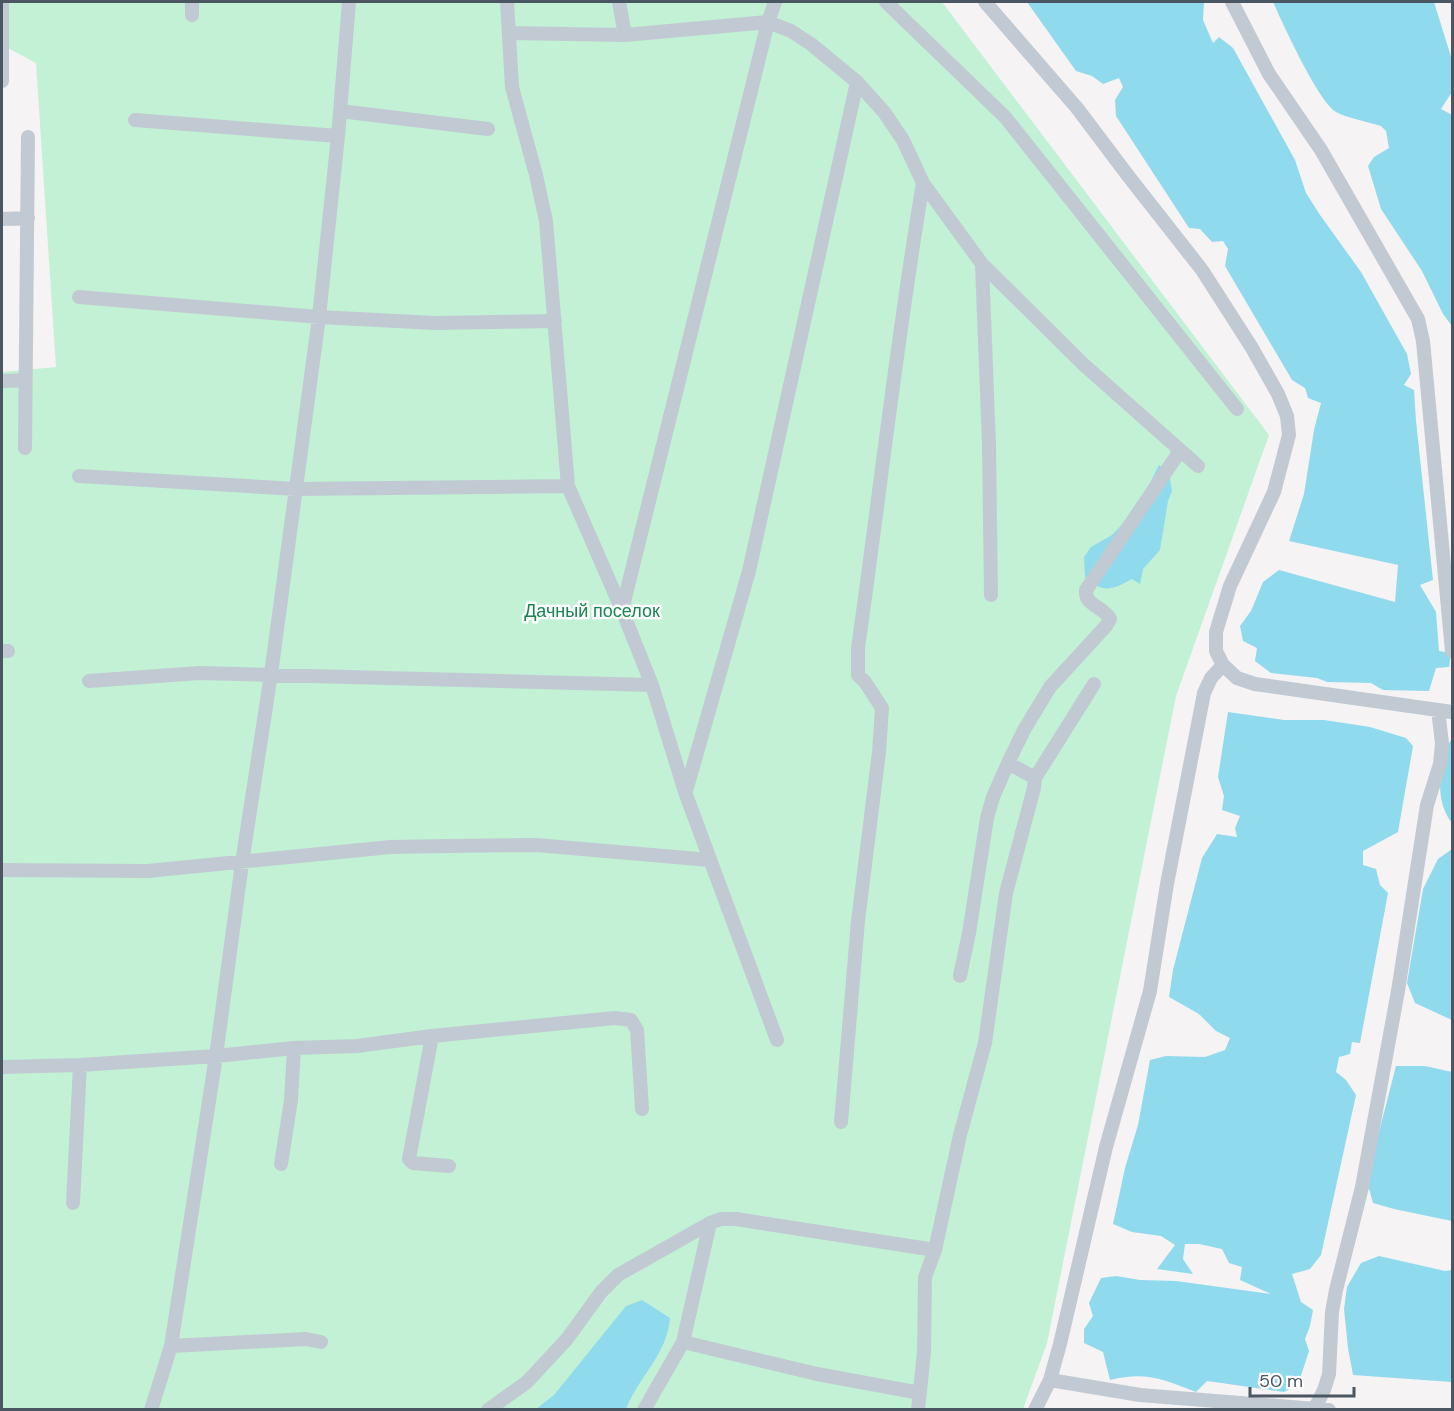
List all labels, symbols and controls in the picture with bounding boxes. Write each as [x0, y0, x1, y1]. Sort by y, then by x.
park label: Дачный поселок [524, 599, 660, 623]
scale bar [1250, 1360, 1354, 1398]
text: 50 m [1259, 1369, 1303, 1393]

